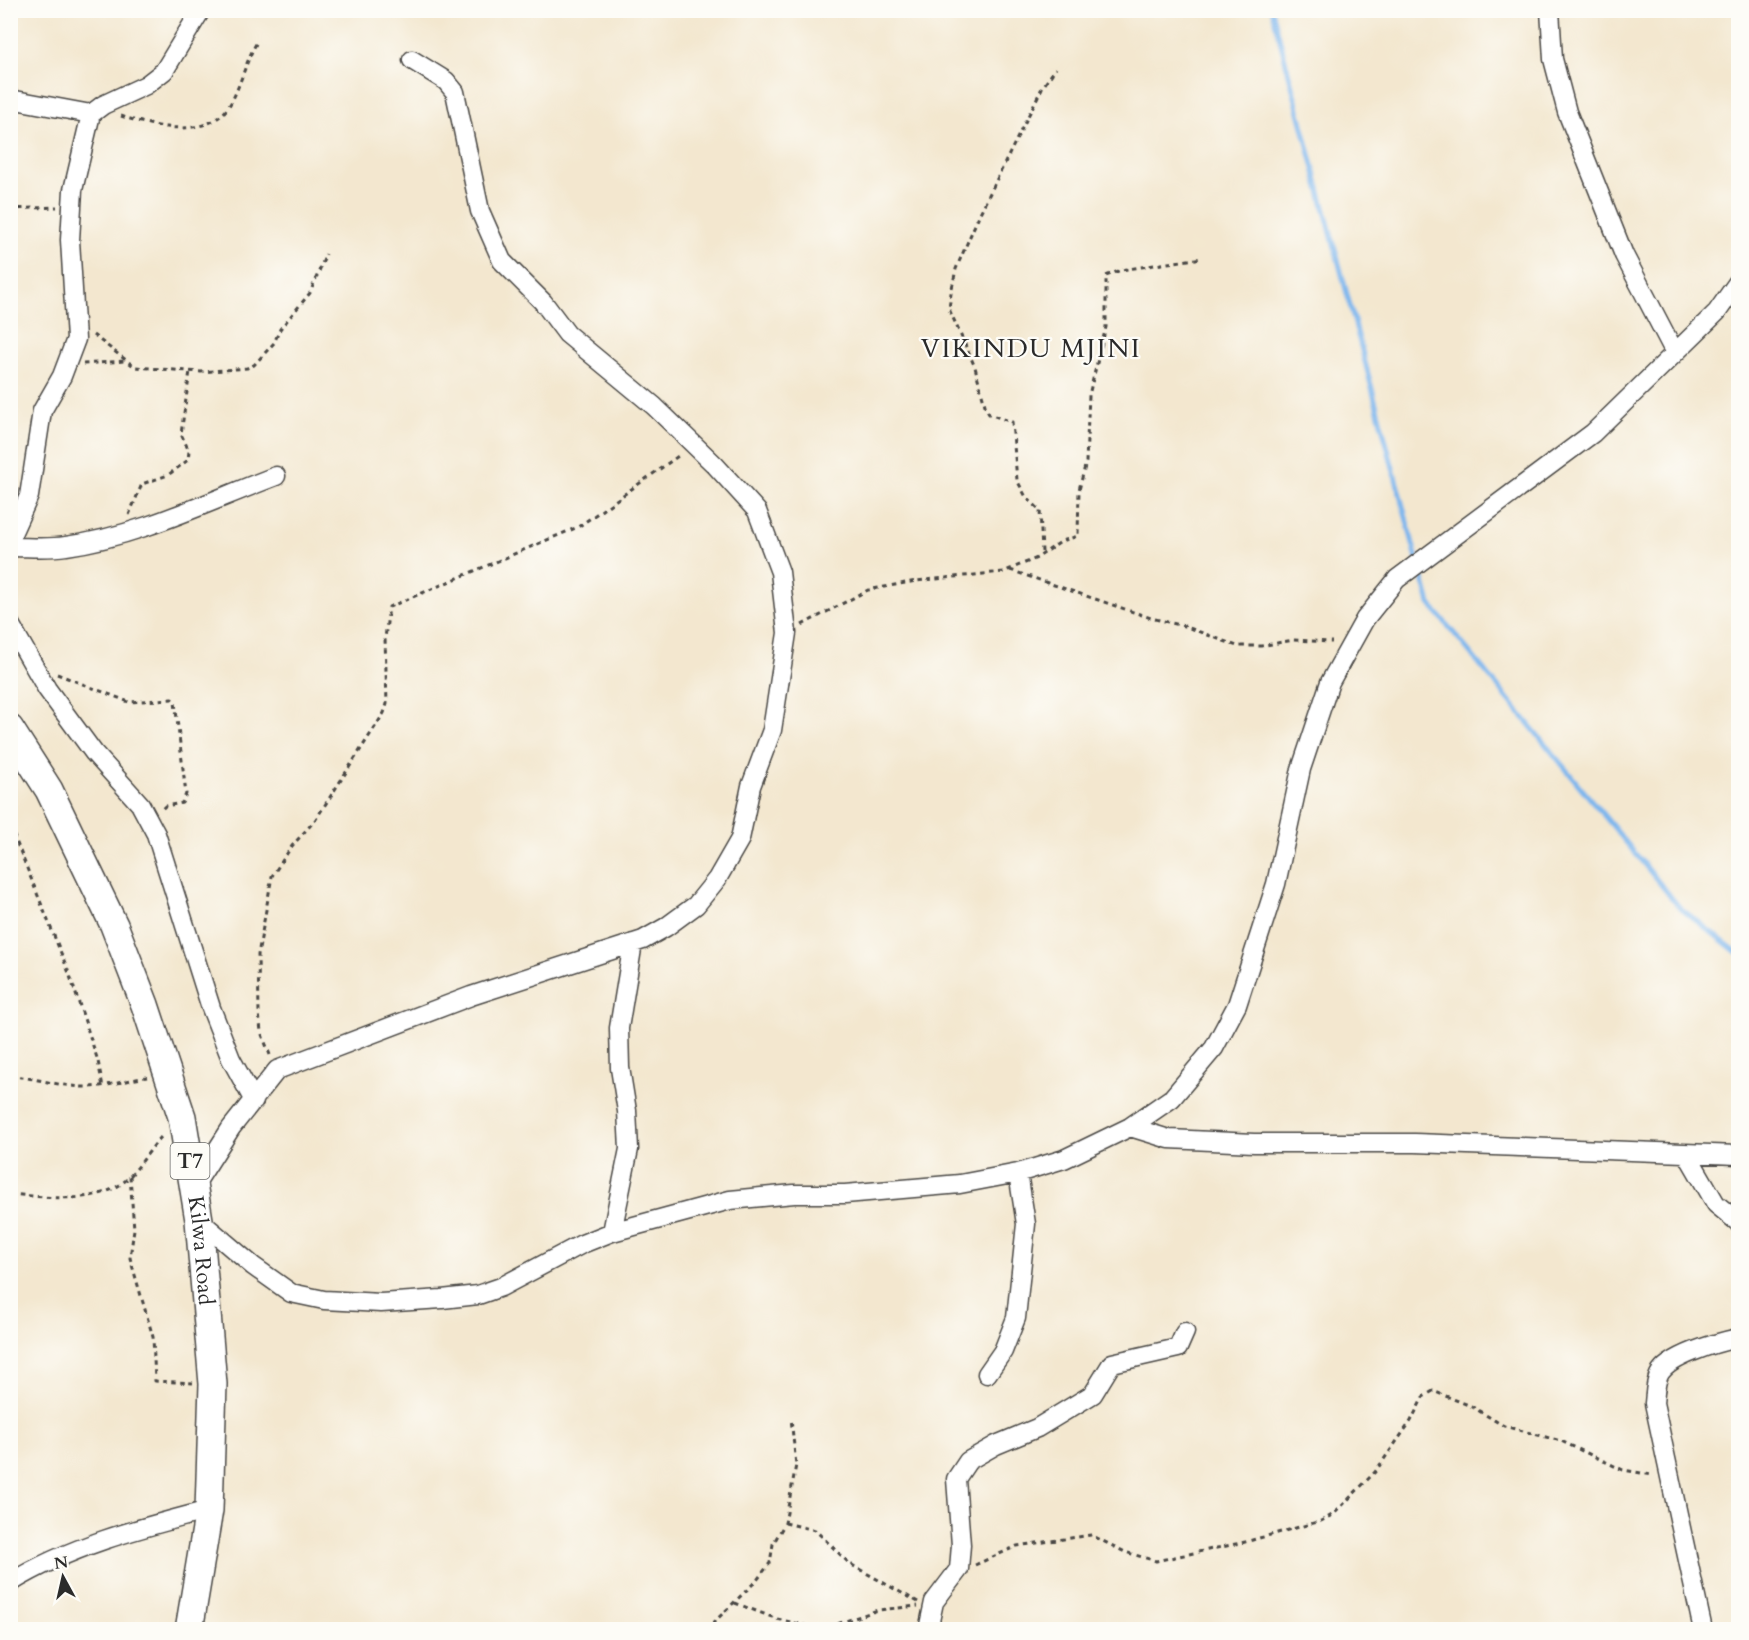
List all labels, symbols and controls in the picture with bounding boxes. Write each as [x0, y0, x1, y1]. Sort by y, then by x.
district label: VIKINDU MJINI [921, 331, 1141, 366]
road number: T7 [170, 1143, 210, 1179]
street label: Kilwa Road [180, 1194, 221, 1307]
north arrow [33, 1547, 93, 1607]
text: N [53, 1551, 70, 1575]

